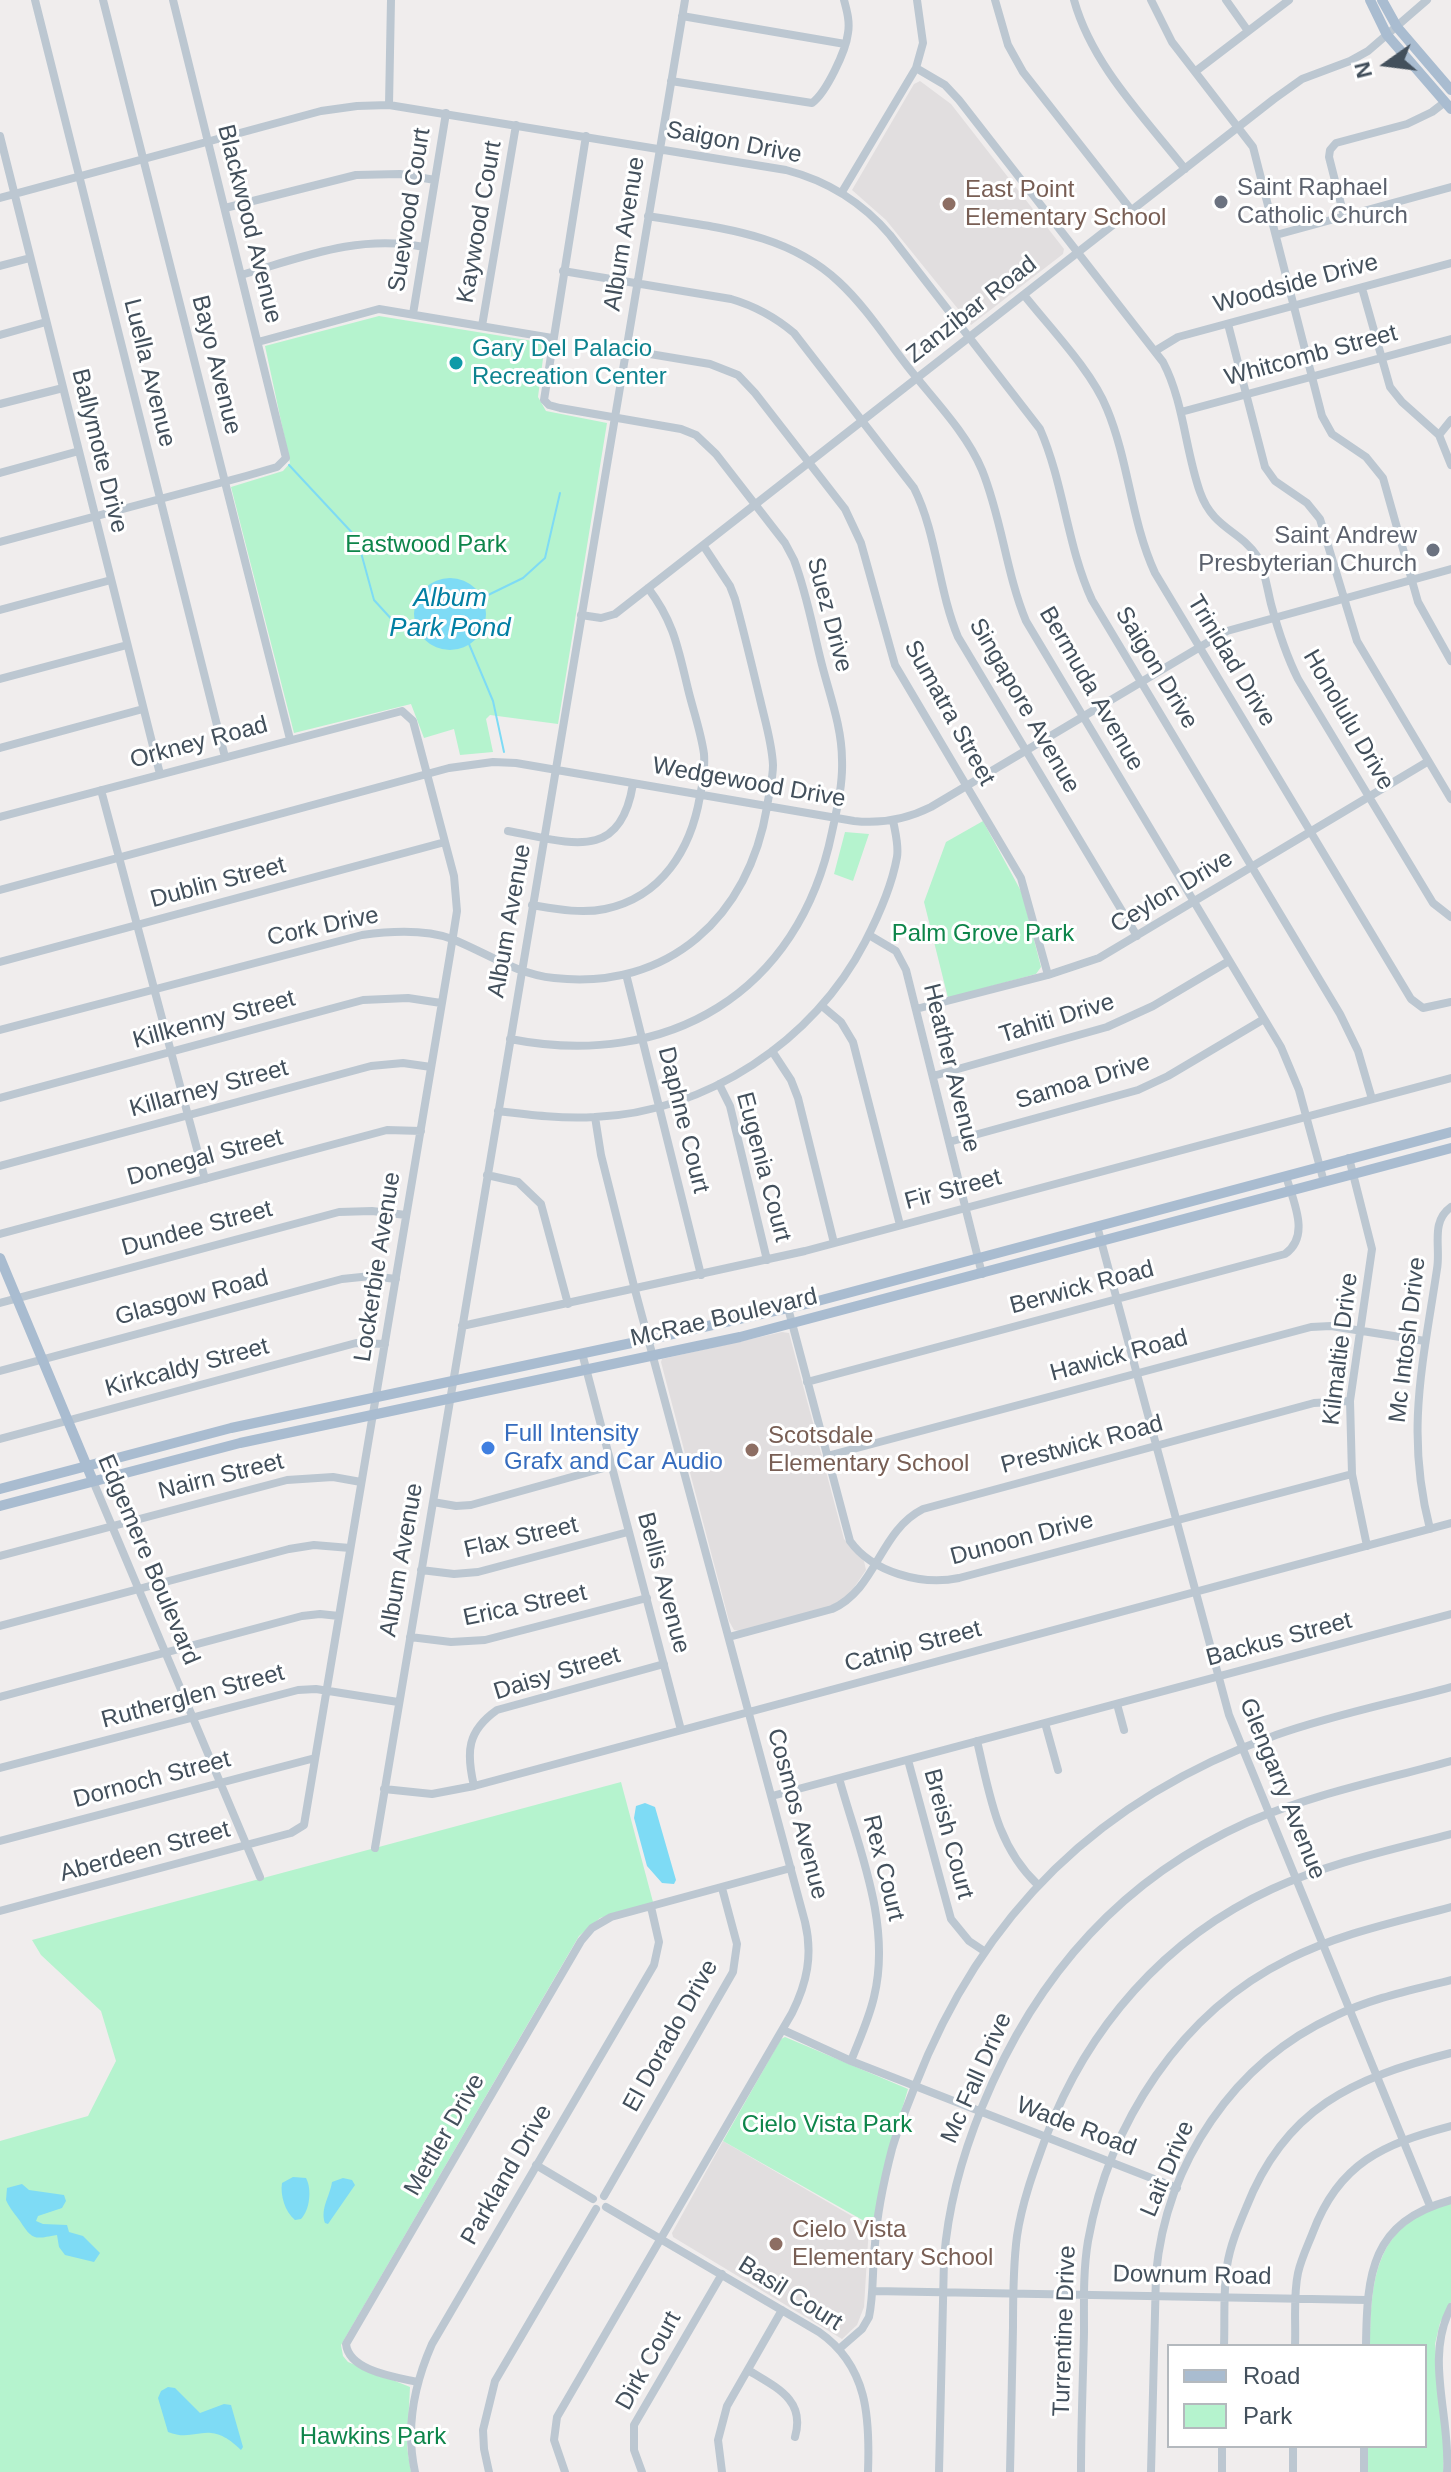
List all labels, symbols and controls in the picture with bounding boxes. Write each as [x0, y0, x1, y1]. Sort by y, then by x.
north arrow [1347, 24, 1427, 104]
text: N [1349, 59, 1377, 81]
street label: Saigon Drive [664, 116, 804, 170]
street label: Blackwood Avenue [210, 122, 288, 326]
street label: Suewood Court [383, 126, 437, 294]
street label: Kaywood Court [452, 139, 508, 305]
street label: Album Avenue [599, 155, 651, 313]
place label: Saint Raphael Catholic Church [1237, 174, 1408, 230]
place label: East Point Elementary School [965, 176, 1166, 232]
marker: Saint Raphael Catholic Church [1212, 193, 1230, 211]
marker: East Point Elementary School [940, 195, 958, 213]
street label: Woodside Drive [1211, 248, 1381, 320]
street label: Zanzibar Road [901, 250, 1043, 370]
street label: Bayo Avenue [185, 292, 247, 438]
street label: Luella Avenue [117, 296, 181, 450]
street label: Whitcomb Street [1222, 319, 1400, 393]
place label: Gary Del Palacio Recreation Center [472, 335, 667, 391]
marker: Gary Del Palacio Recreation Center [447, 354, 465, 372]
street label: Ballymote Drive [65, 366, 133, 536]
place label: Saint Andrew Presbyterian Church [1198, 522, 1417, 578]
park label: Eastwood Park [345, 531, 507, 559]
marker: Saint Andrew Presbyterian Church [1424, 541, 1442, 559]
street label: Suez Drive [800, 555, 858, 675]
water label: Album Park Pond [389, 583, 511, 644]
street label: Trinidad Drive [1180, 590, 1282, 732]
street label: Bermuda Avenue [1032, 602, 1150, 776]
street label: Saigon Drive [1108, 602, 1204, 734]
street label: Singapore Avenue [962, 613, 1086, 799]
street label: Sumatra Street [897, 635, 1001, 791]
street label: Honolulu Drive [1296, 645, 1400, 795]
street label: Orkney Road [127, 711, 271, 775]
street label: Wedgewood Drive [650, 752, 848, 814]
street label: Album Avenue [482, 842, 538, 1000]
street label: Ceylon Drive [1106, 844, 1238, 940]
street label: Dublin Street [147, 851, 289, 915]
street label: Cork Drive [265, 901, 381, 953]
park label: Palm Grove Park [892, 920, 1074, 948]
street label: Heather Avenue [916, 981, 986, 1155]
street label: Killkenny Street [130, 985, 298, 1055]
street label: Tahiti Drive [996, 988, 1118, 1050]
street label: Daphne Court [651, 1044, 715, 1196]
street label: Samoa Drive [1012, 1048, 1154, 1116]
street label: Killarney Street [127, 1054, 291, 1124]
street label: Eugenia Court [729, 1089, 797, 1245]
street label: Donegal Street [124, 1123, 286, 1193]
street label: Fir Street [902, 1163, 1004, 1217]
street label: Lockerbie Avenue [349, 1170, 407, 1364]
street label: Dundee Street [119, 1195, 275, 1263]
street label: Berwick Road [1007, 1255, 1157, 1321]
street label: Mc Intosh Drive [1384, 1256, 1432, 1424]
street label: Glasgow Road [112, 1264, 272, 1332]
street label: Kilmaltie Drive [1317, 1271, 1365, 1427]
street label: McRae Boulevard [628, 1283, 820, 1353]
street label: Hawick Road [1047, 1324, 1191, 1388]
street label: Kirkcaldy Street [102, 1332, 272, 1404]
street label: Prestwick Road [998, 1410, 1166, 1480]
place label: Full Intensity Grafx and Car Audio [504, 1420, 723, 1476]
place label: Scotsdale Elementary School [768, 1422, 969, 1478]
marker: Full Intensity Grafx and Car Audio [479, 1439, 497, 1457]
marker: Scotsdale Elementary School [743, 1441, 761, 1459]
street label: Nairn Street [155, 1448, 287, 1506]
street label: Edgemere Boulevard [91, 1451, 205, 1669]
street label: Album Avenue [374, 1481, 430, 1639]
street label: Dunoon Drive [947, 1506, 1097, 1572]
street label: Bellis Avenue [630, 1509, 696, 1657]
street label: Flax Street [461, 1511, 581, 1565]
street label: Erica Street [461, 1579, 589, 1633]
street label: Backus Street [1203, 1607, 1355, 1673]
street label: Catnip Street [842, 1615, 984, 1679]
street label: Daisy Street [490, 1641, 624, 1707]
street label: Rutherglen Street [98, 1659, 288, 1735]
street label: Glengarry Avenue [1232, 1694, 1332, 1884]
street label: Cosmos Avenue [760, 1725, 834, 1903]
street label: Dornoch Street [70, 1745, 234, 1815]
street label: Breish Court [917, 1766, 979, 1902]
street label: Rex Court [856, 1812, 910, 1924]
street label: Aberdeen Street [57, 1815, 233, 1889]
street label: El Dorado Drive [617, 1955, 725, 2117]
street label: Mc Fall Drive [935, 2008, 1019, 2148]
street label: Mettler Drive [399, 2069, 491, 2201]
street label: Wade Road [1012, 2091, 1140, 2163]
street label: Parkland Drive [455, 2100, 559, 2250]
park label: Cielo Vista Park [742, 2111, 912, 2139]
street label: Lait Drive [1135, 2117, 1201, 2221]
place label: Cielo Vista Elementary School [792, 2216, 993, 2272]
marker: Cielo Vista Elementary School [767, 2235, 785, 2253]
street label: Turrentine Drive [1048, 2245, 1082, 2417]
street label: Basil Court [733, 2251, 847, 2337]
street label: Downum Road [1112, 2260, 1272, 2292]
street label: Dirk Court [610, 2307, 688, 2415]
legend [1167, 2344, 1427, 2448]
text: Road [1243, 2362, 1300, 2389]
text: Park [1243, 2402, 1292, 2429]
park label: Hawkins Park [300, 2423, 446, 2451]

